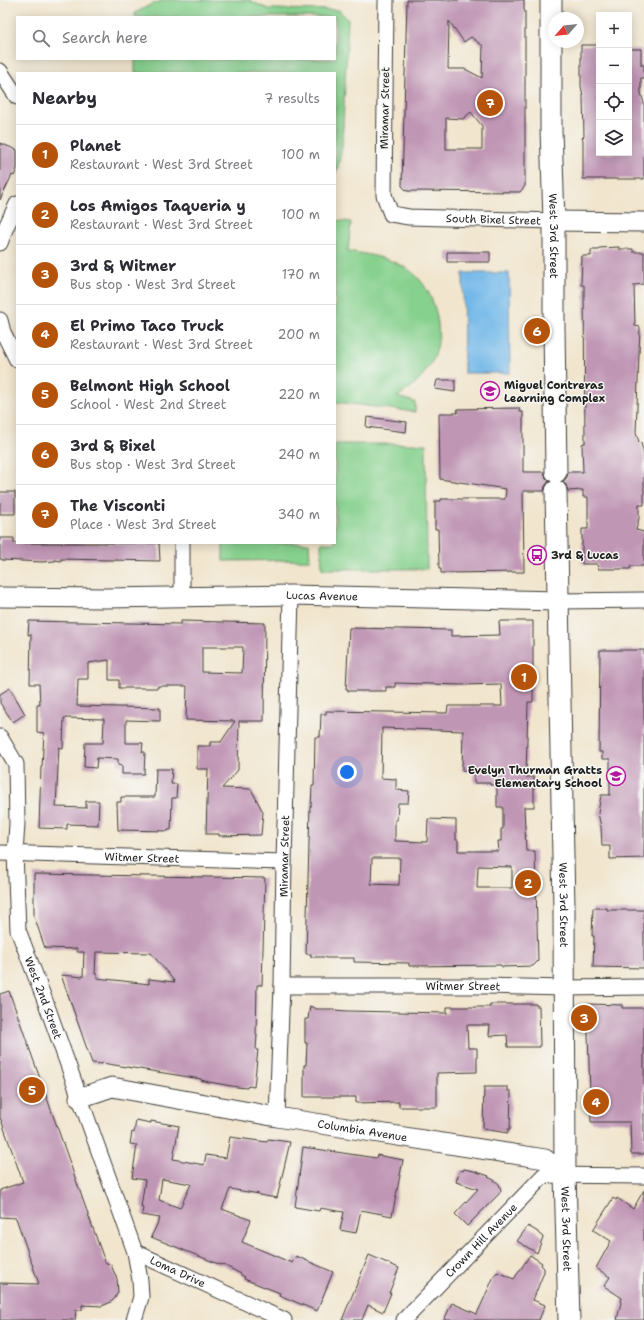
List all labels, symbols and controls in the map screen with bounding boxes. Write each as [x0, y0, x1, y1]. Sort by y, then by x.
north arrow [548, 12, 584, 48]
map controls [596, 12, 632, 156]
button: + [596, 12, 632, 48]
search box [16, 16, 336, 60]
icon: search [30, 27, 52, 49]
text: Search here [62, 28, 148, 48]
button: − [596, 48, 632, 84]
street label: Miramar Street [377, 67, 393, 149]
button: locate [596, 84, 632, 120]
text: Nearby [32, 87, 97, 109]
pin: 7 [477, 88, 503, 118]
text: 7 results [264, 90, 320, 107]
button: layers [596, 120, 632, 156]
text: Planet [70, 136, 121, 156]
text: 1 [42, 146, 48, 163]
text: 100 m [281, 146, 320, 163]
text: Restaurant · West 3rd Street [70, 156, 253, 173]
street label: West 3rd Street [546, 193, 562, 279]
text: Los Amigos Taqueria y [70, 196, 246, 216]
text: 2 [40, 206, 50, 223]
text: 100 m [281, 206, 320, 223]
street label: South Bixel Street [446, 211, 541, 228]
text: Restaurant · West 3rd Street [70, 216, 253, 233]
text: 3rd & Witmer [70, 256, 176, 276]
text: 3 [40, 266, 50, 283]
text: 170 m [282, 266, 320, 283]
text: Bus stop · West 3rd Street [70, 276, 236, 293]
text: El Primo Taco Truck [70, 316, 224, 336]
pin: 6 [524, 316, 550, 346]
text: 4 [40, 326, 50, 343]
text: 200 m [278, 326, 320, 343]
text: Restaurant · West 3rd Street [70, 336, 253, 353]
text: Belmont High School [70, 376, 230, 396]
place label: Miguel Contreras Learning Complex [504, 378, 605, 406]
school or university icon: Miguel Contreras Learning Complex [479, 380, 501, 402]
text: 5 [41, 386, 49, 403]
text: 220 m [278, 386, 320, 403]
text: School · West 2nd Street [70, 396, 226, 413]
text: 3rd & Bixel [70, 436, 156, 456]
text: 6 [40, 446, 50, 463]
text: 240 m [278, 446, 320, 463]
text: Bus stop · West 3rd Street [70, 456, 236, 473]
text: The Visconti [70, 496, 165, 516]
text: 7 [40, 506, 50, 523]
text: 340 m [278, 506, 320, 523]
text: Place · West 3rd Street [70, 516, 216, 533]
bus stop icon: 3rd & Lucas [526, 544, 548, 566]
place label: 3rd & Lucas [551, 548, 619, 563]
street label: Lucas Avenue [286, 587, 358, 604]
pin: 1 [511, 662, 537, 692]
your location [337, 762, 357, 782]
place label: Evelyn Thurman Gratts Elementary School [468, 763, 602, 791]
school or university icon: Evelyn Thurman Gratts Elementary School [605, 765, 627, 787]
street label: Miramar Street [276, 815, 293, 897]
street label: Witmer Street [104, 849, 180, 866]
street label: West 3rd Street [556, 862, 572, 948]
pin: 2 [515, 868, 541, 898]
street label: West 2nd Street [21, 954, 66, 1041]
street label: Witmer Street [426, 978, 501, 994]
pin: 3 [571, 1003, 597, 1033]
pin: 5 [19, 1075, 45, 1105]
pin: 4 [583, 1087, 609, 1117]
street label: Columbia Avenue [316, 1116, 408, 1145]
street label: West 3rd Street [558, 1186, 575, 1272]
street label: Crown Hill Avenue [442, 1200, 520, 1281]
street label: Loma Drive [148, 1252, 208, 1291]

